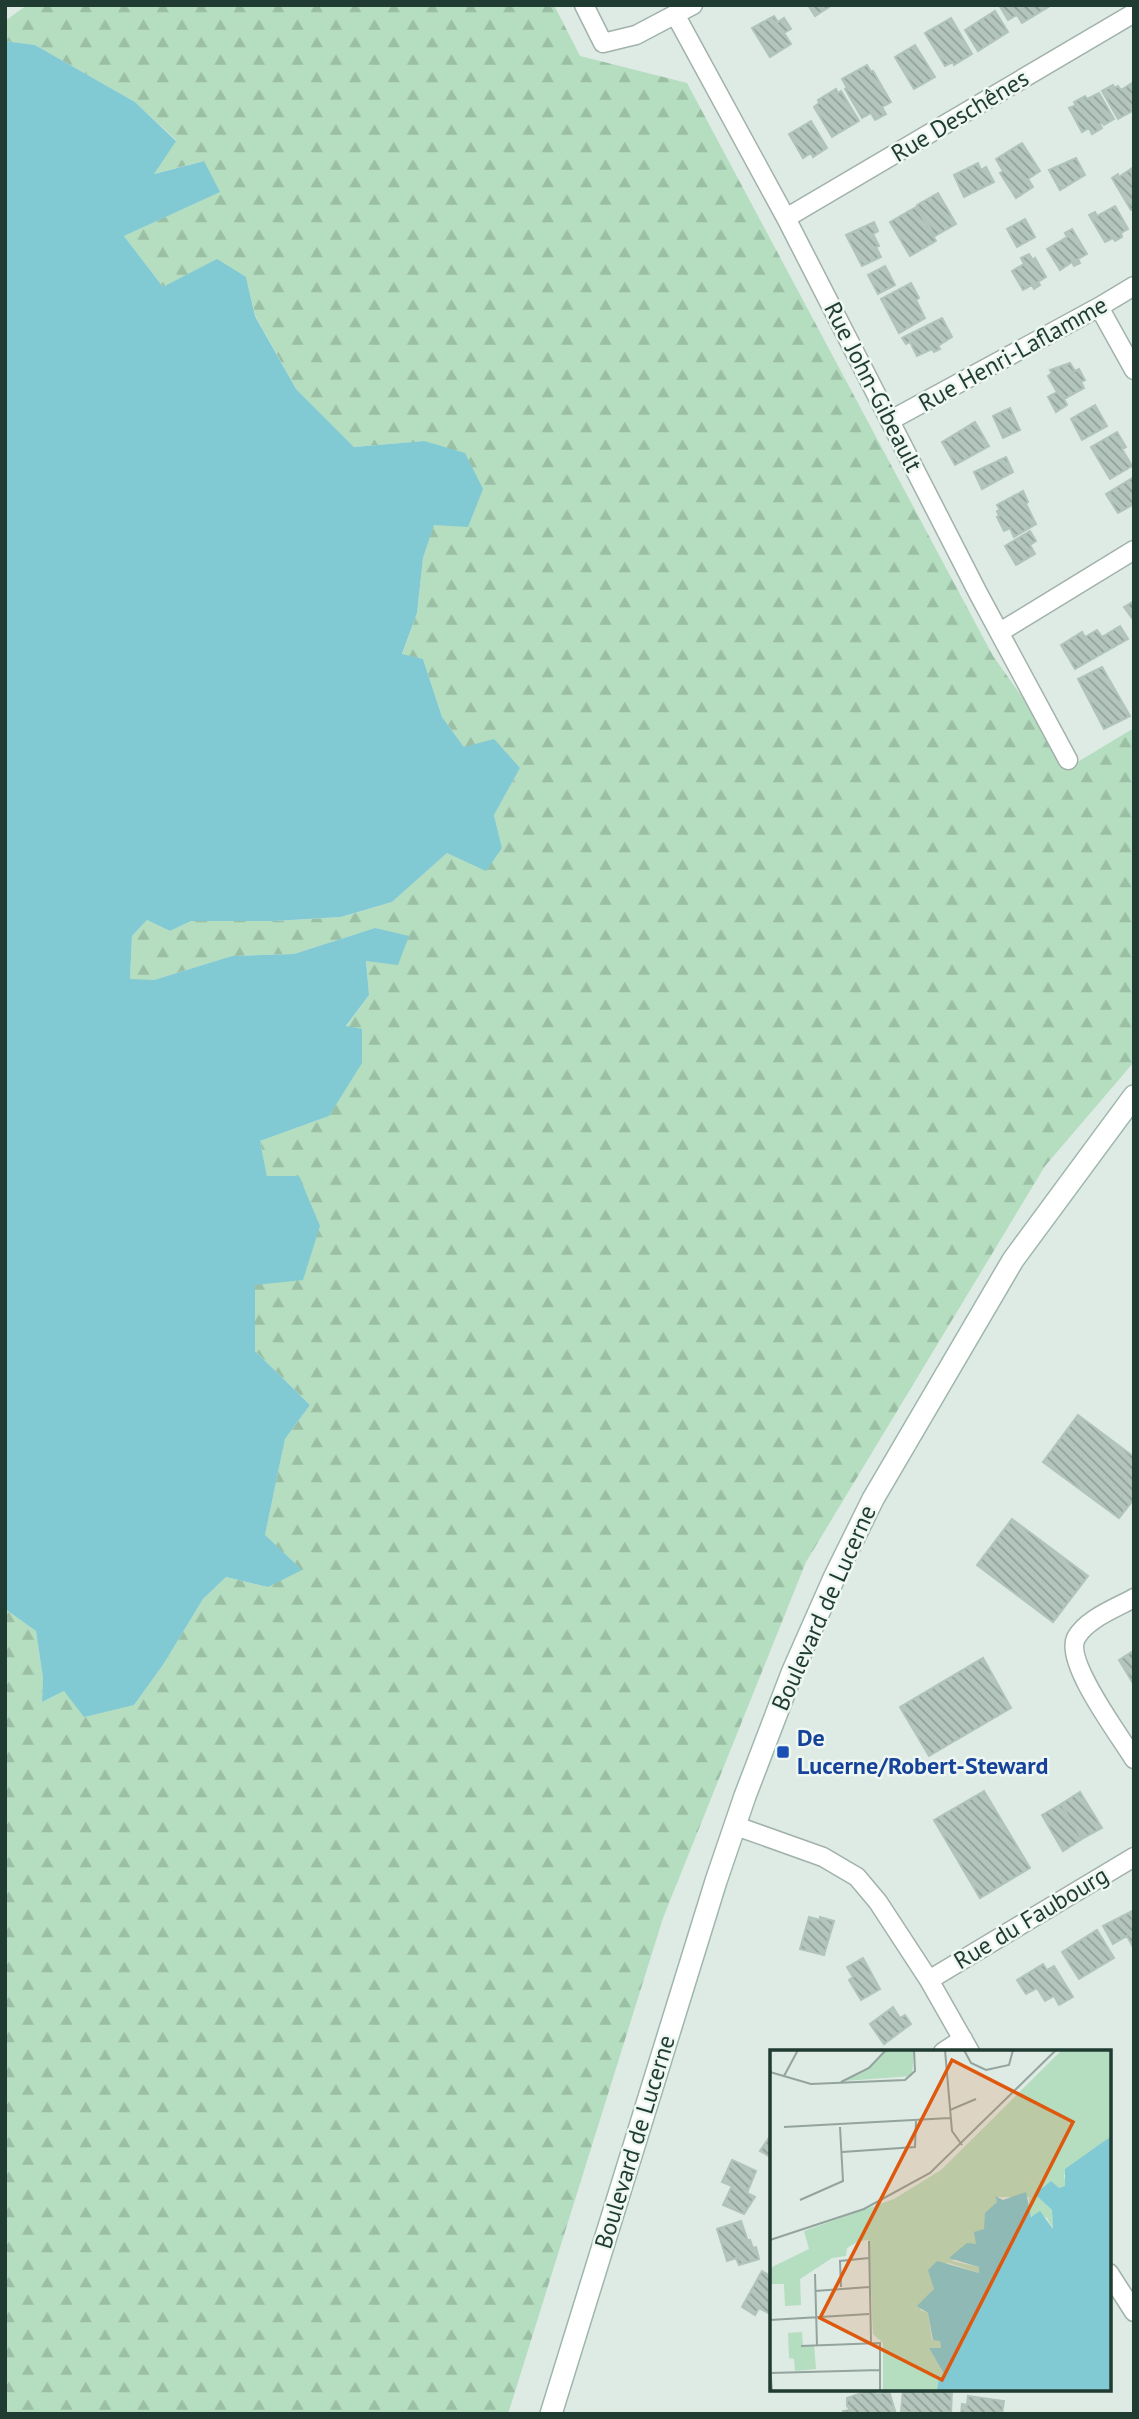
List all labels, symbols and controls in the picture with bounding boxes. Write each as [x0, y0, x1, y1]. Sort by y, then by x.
street label: Rue Deschênes [885, 62, 1034, 169]
street label: Rue Henri-Laflamme [913, 289, 1113, 418]
street label: Rue John-Gibeault [817, 297, 930, 477]
street label: Boulevard de Lucerne [764, 1500, 883, 1715]
place label: De Lucerne/Robert-Steward [797, 1722, 1049, 1781]
marker: De Lucerne/Robert-Steward [775, 1744, 791, 1760]
street label: Rue du Faubourg [948, 1859, 1114, 1976]
street label: Boulevard de Lucerne [587, 2031, 682, 2252]
inset map [770, 2050, 1111, 2391]

